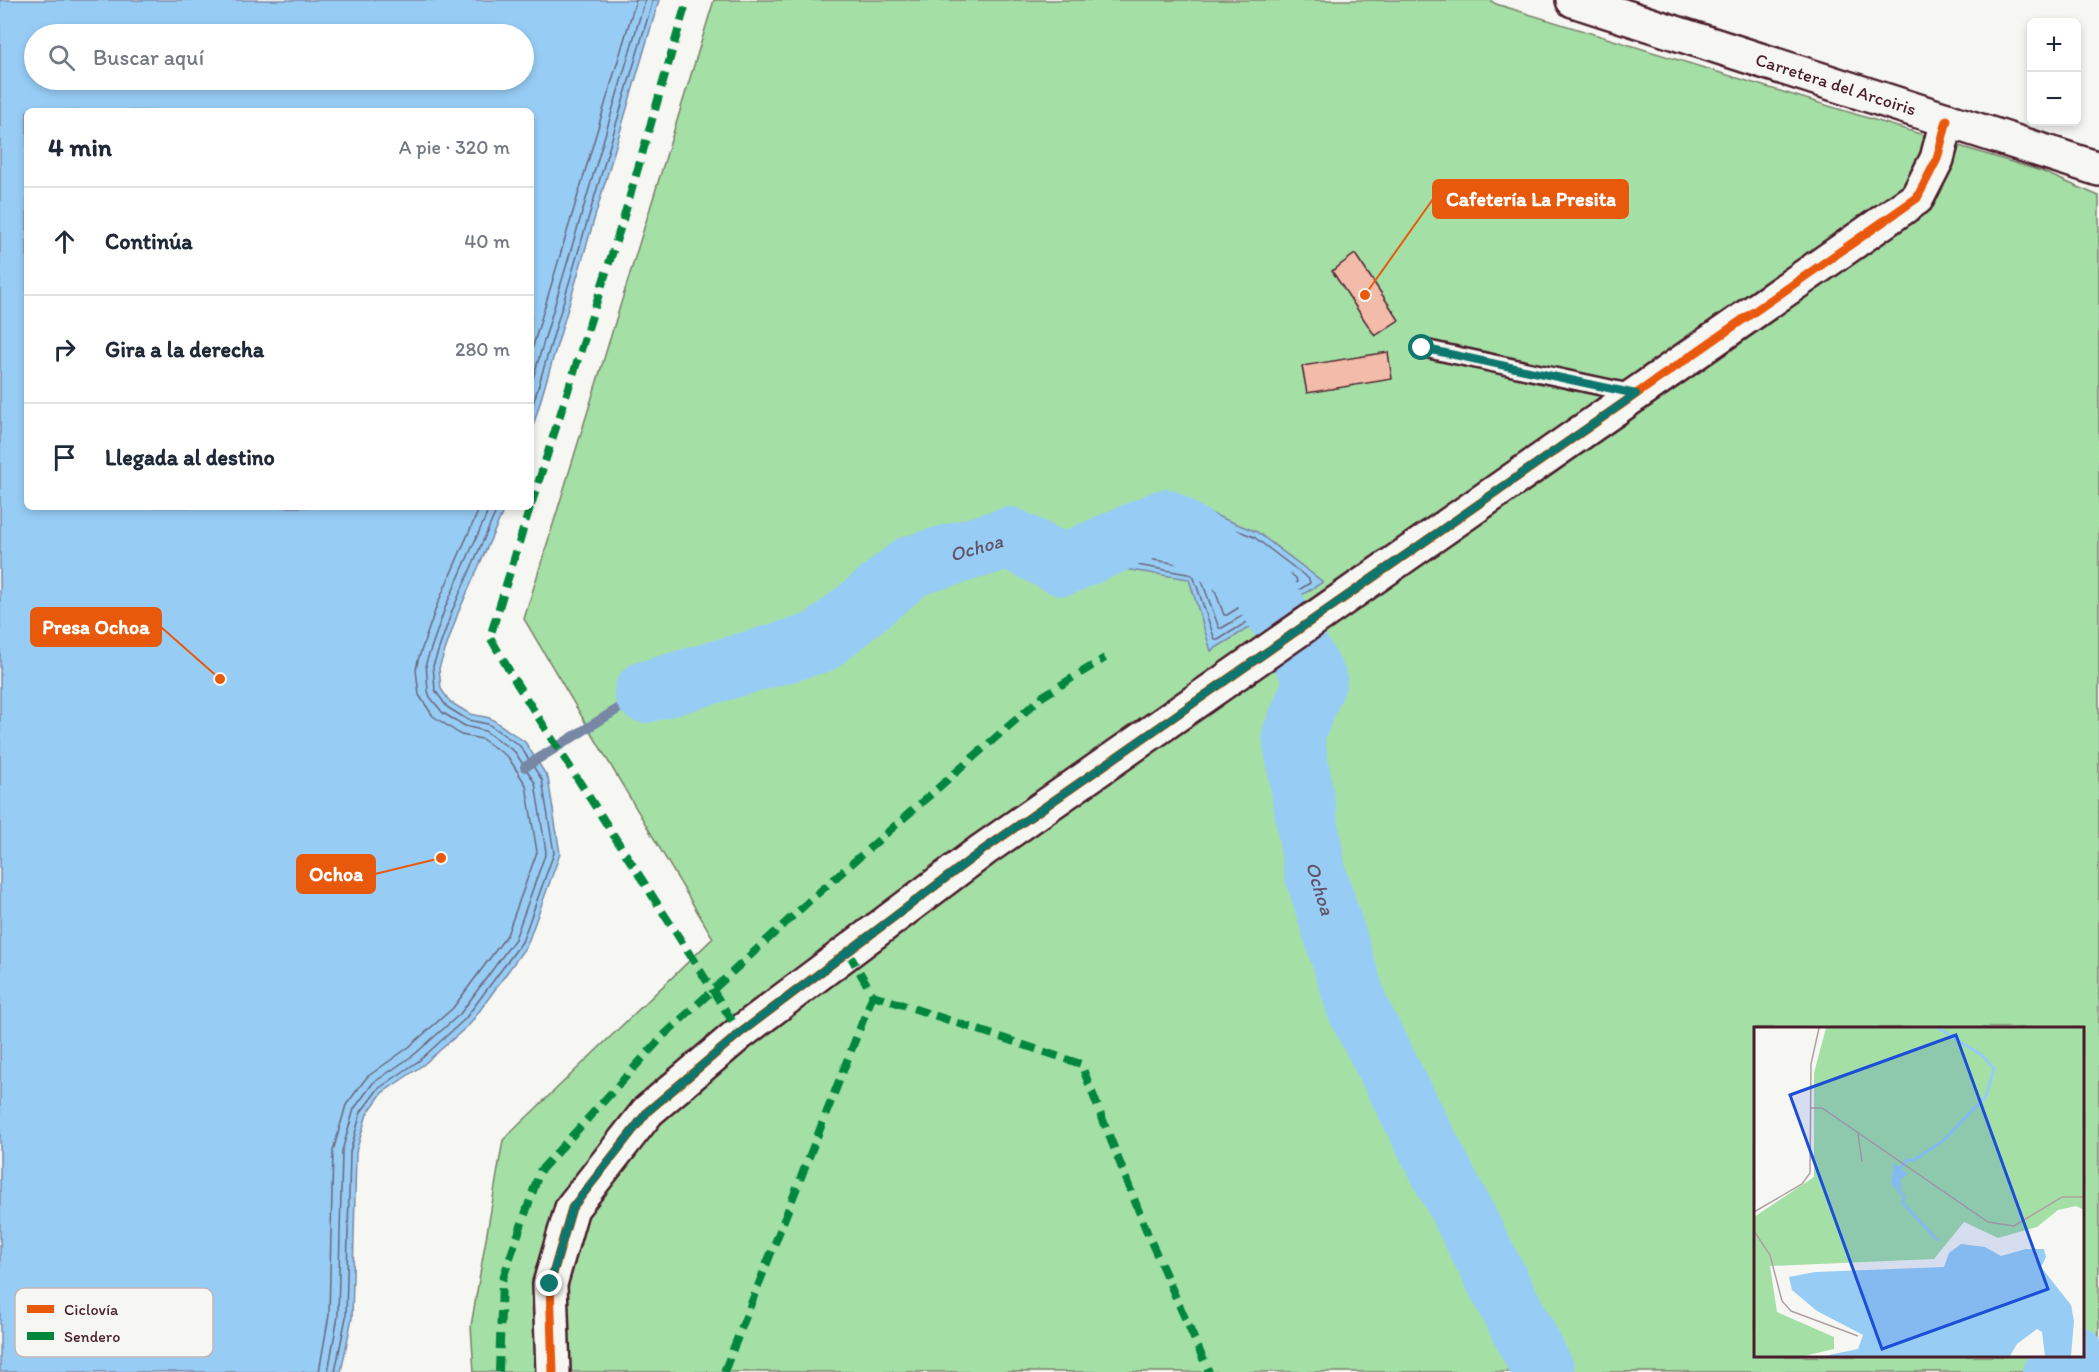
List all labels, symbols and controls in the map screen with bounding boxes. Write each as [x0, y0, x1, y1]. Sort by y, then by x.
map controls [2027, 18, 2081, 126]
button: + [2027, 18, 2081, 72]
search box [24, 24, 534, 90]
icon: search [45, 41, 78, 74]
text: Buscar aquí [93, 44, 204, 71]
street label: Carretera del Arcoiris [1753, 48, 1919, 120]
button: − [2027, 72, 2081, 126]
text: 4 min [48, 131, 112, 163]
text: A pie · 320 m [399, 135, 510, 159]
callout: Cafetería La Presita [1433, 180, 1628, 218]
text: Cafetería La Presita [1446, 187, 1616, 211]
icon: ahead [48, 225, 81, 258]
text: Continúa [105, 228, 193, 255]
text: 40 m [464, 229, 510, 253]
icon: right [48, 333, 81, 366]
route start [1408, 334, 1434, 360]
text: Gira a la derecha [105, 336, 264, 363]
text: 280 m [455, 337, 510, 361]
icon: arrive [48, 441, 81, 474]
text: Llegada al destino [105, 444, 275, 471]
water label: Ochoa [947, 528, 1006, 567]
callout: Presa Ochoa [31, 608, 161, 646]
text: Presa Ochoa [42, 615, 150, 639]
callout: Ochoa [297, 855, 375, 893]
water label: Ochoa [1302, 860, 1340, 919]
text: Ochoa [309, 862, 363, 886]
inset map [1754, 1027, 2084, 1357]
route end [536, 1270, 562, 1296]
legend [15, 1288, 213, 1357]
text: Ciclovía [64, 1300, 119, 1319]
text: Sendero [64, 1327, 120, 1346]

